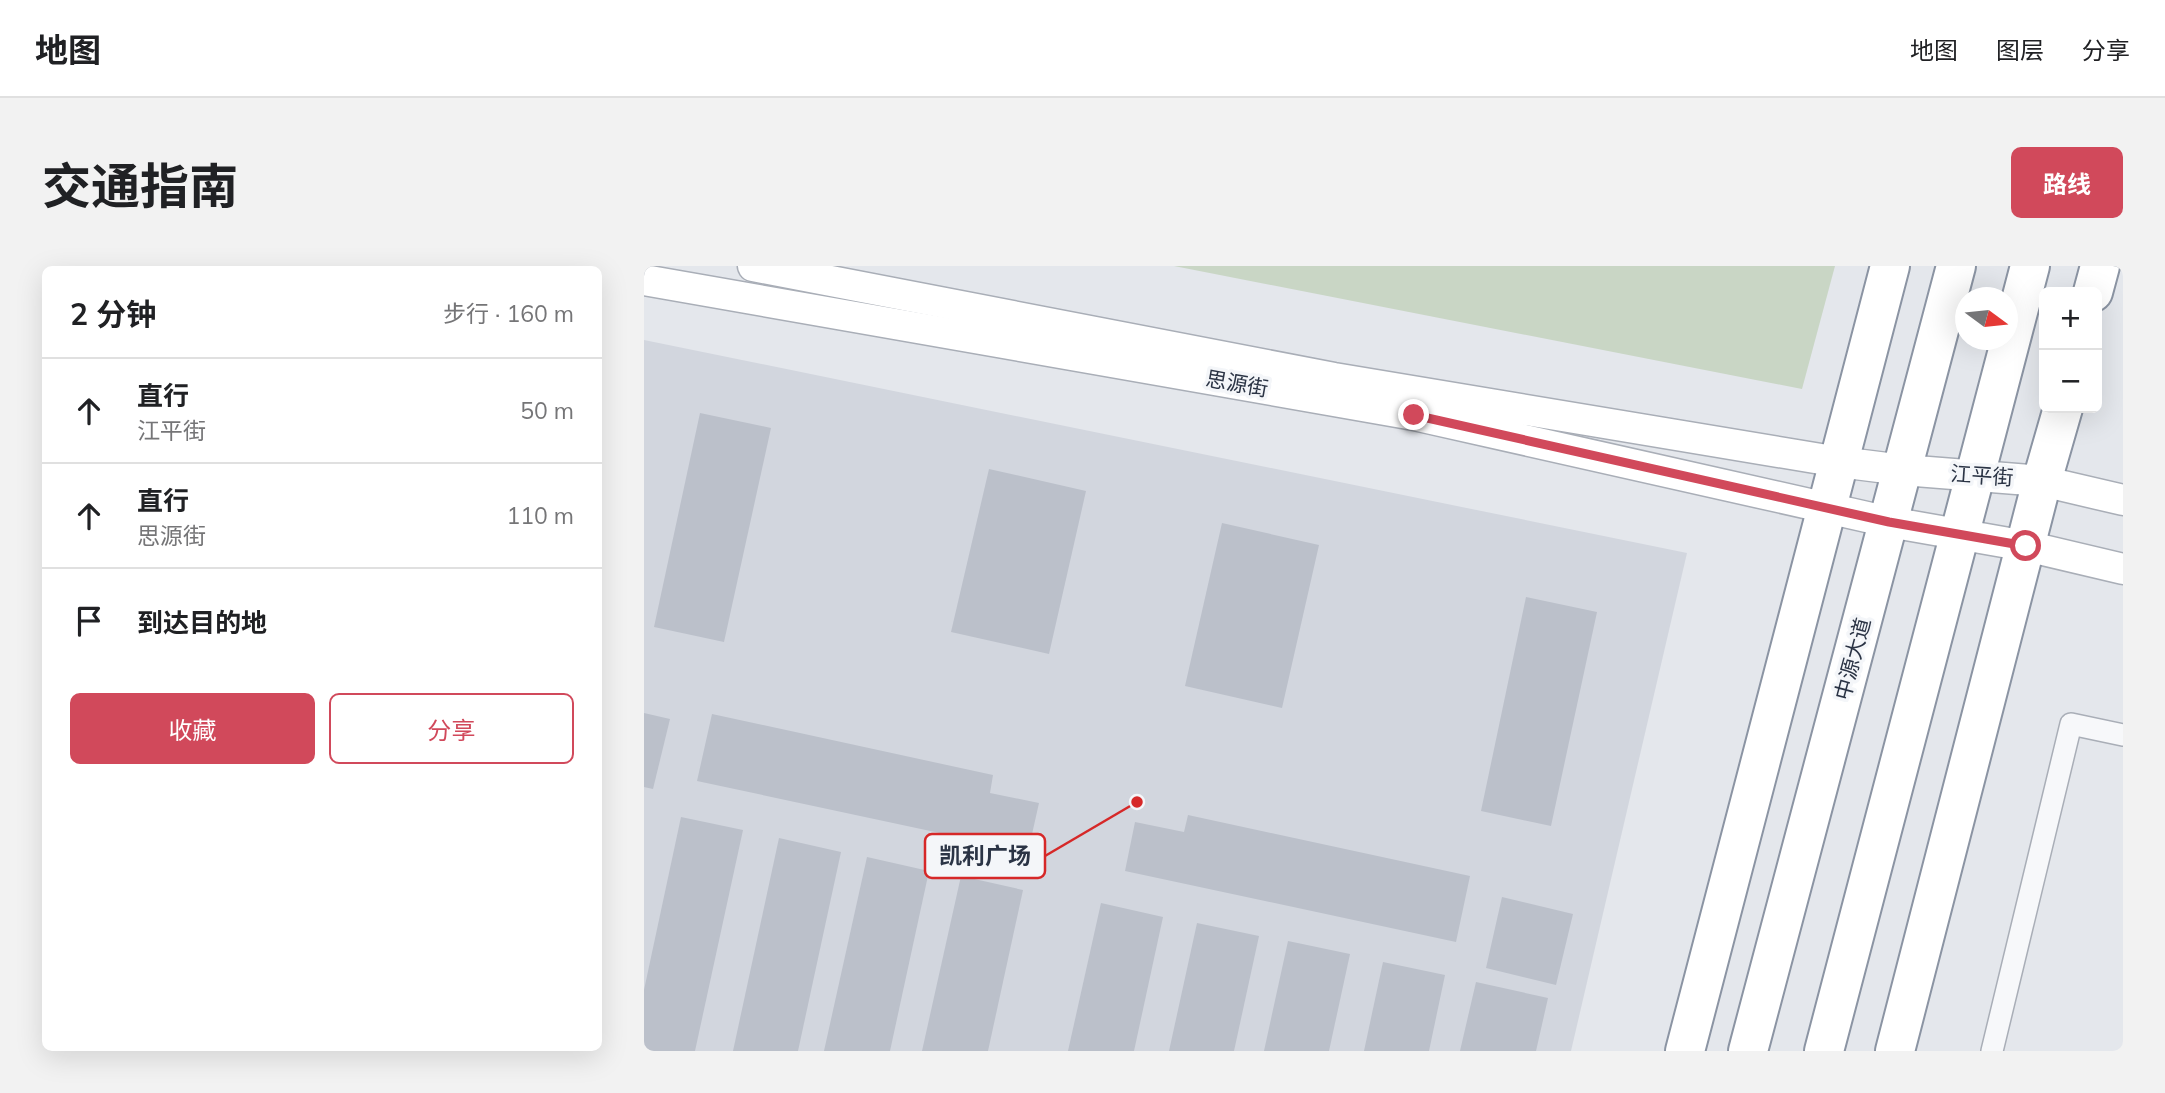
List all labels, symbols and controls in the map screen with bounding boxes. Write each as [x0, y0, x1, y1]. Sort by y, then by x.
text: 地图 [35, 29, 101, 70]
text: 地图 [1910, 35, 1958, 65]
text: 图层 [1996, 35, 2044, 65]
text: 分享 [2082, 35, 2130, 65]
button: 路线 [2011, 147, 2123, 218]
text: 交通指南 [42, 155, 238, 216]
north arrow [1955, 287, 2018, 350]
map controls [2039, 287, 2102, 413]
button: + [2039, 287, 2102, 350]
text: 2 分钟 [70, 295, 156, 333]
text: 步行 · 160 m [443, 299, 574, 328]
button: − [2039, 350, 2102, 413]
street label: 思源街 [1204, 365, 1270, 401]
text: 直行 [137, 379, 189, 412]
icon: ahead [70, 392, 108, 430]
text: 50 m [520, 396, 574, 425]
route end [1398, 399, 1429, 430]
text: 江平街 [137, 416, 206, 445]
street label: 江平街 [1950, 460, 2014, 490]
text: 直行 [137, 484, 189, 517]
icon: ahead [70, 497, 108, 535]
text: 110 m [506, 501, 574, 530]
text: 思源街 [137, 521, 206, 550]
route start [2010, 530, 2041, 561]
icon: arrive [70, 602, 108, 640]
text: 到达目的地 [137, 606, 267, 639]
street label: 中源大道 [1829, 615, 1875, 703]
button: 收藏 [70, 693, 315, 764]
button: 分享 [329, 693, 574, 764]
callout: 凯利广场 [925, 834, 1045, 878]
text: 凯利广场 [939, 841, 1031, 870]

